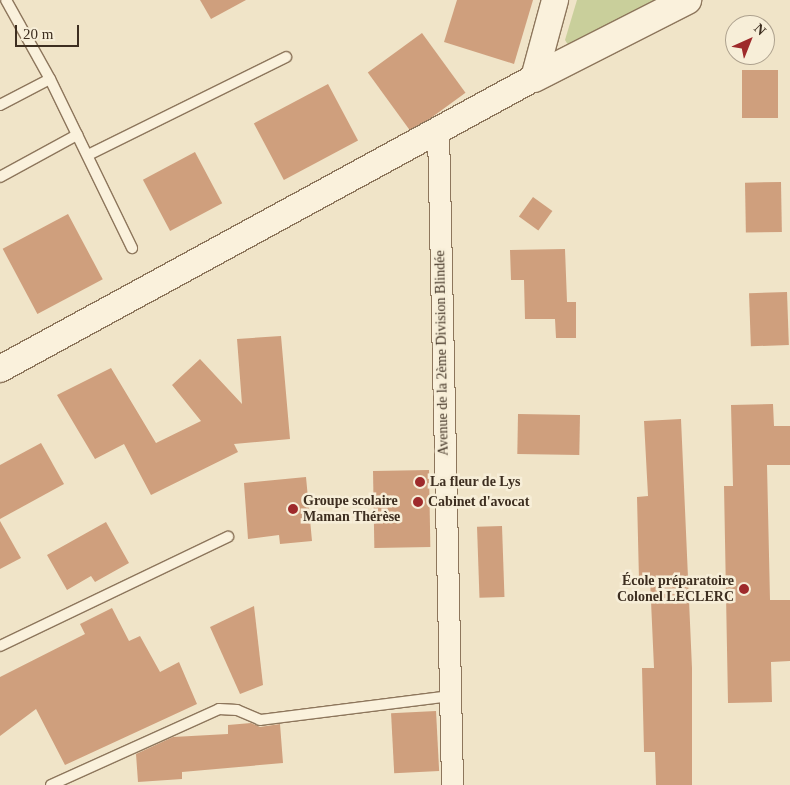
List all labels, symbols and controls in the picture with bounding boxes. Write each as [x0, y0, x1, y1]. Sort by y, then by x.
scale bar [18, 15, 81, 47]
north arrow [725, 15, 775, 65]
text: N [751, 21, 769, 38]
text: 20 m [23, 26, 53, 42]
street label: Avenue de la 2ème Division Blindée [432, 250, 452, 456]
place label: La fleur de Lys [430, 474, 521, 490]
marker: La fleur de Lys [414, 476, 426, 488]
place label: Groupe scolaire Maman Thérèse [303, 493, 401, 526]
place label: Cabinet d'avocat [428, 494, 530, 510]
marker: Cabinet d'avocat [412, 496, 424, 508]
marker: Groupe scolaire Maman Thérèse [287, 503, 299, 515]
place label: École préparatoire Colonel LECLERC [617, 573, 734, 606]
marker: École préparatoire Colonel LECLERC [738, 583, 750, 595]

